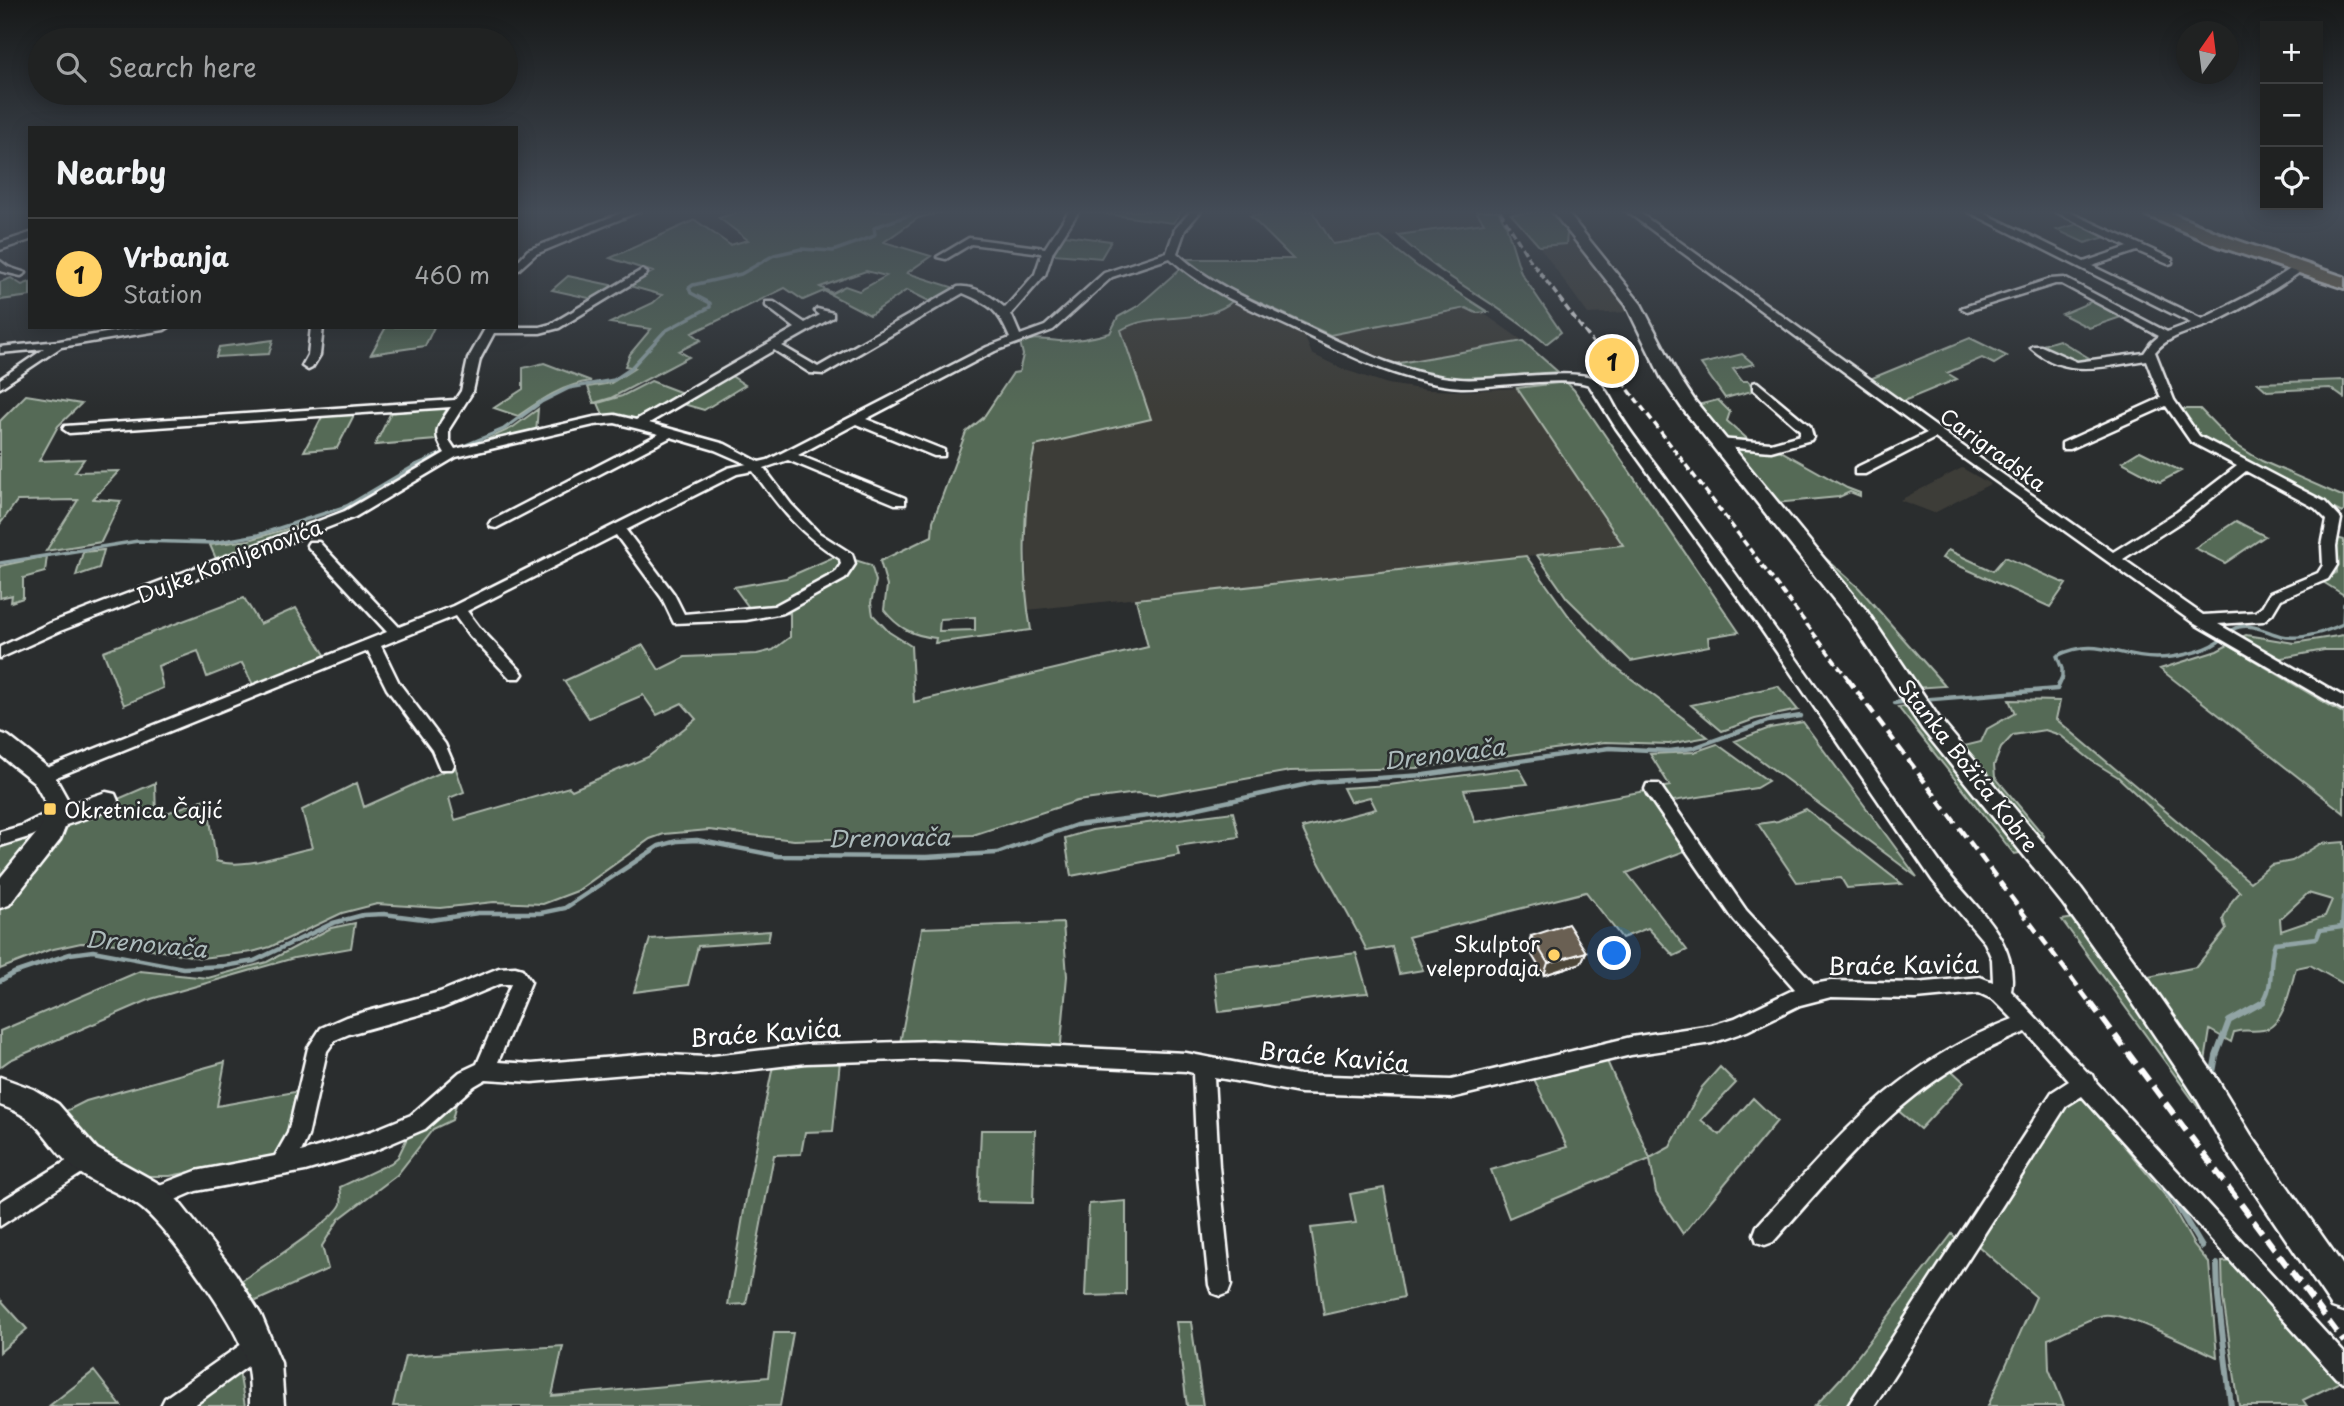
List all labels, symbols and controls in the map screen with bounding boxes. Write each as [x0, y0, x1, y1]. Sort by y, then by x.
north arrow [2176, 21, 2239, 84]
map controls [2260, 21, 2323, 210]
button: + [2260, 21, 2323, 84]
search box [28, 28, 518, 105]
text: Search here [108, 47, 257, 86]
icon: search [52, 48, 90, 86]
button: − [2260, 84, 2323, 147]
button: locate [2260, 147, 2323, 210]
text: Nearby [56, 149, 166, 194]
text: Vrbanja [123, 237, 229, 276]
text: 1 [74, 257, 85, 292]
text: 460 m [415, 257, 490, 292]
text: Station [123, 276, 203, 311]
pin: 1 [1589, 335, 1635, 387]
street label: Carigradska [1934, 399, 2054, 499]
street label: Dujke Komljenovića [131, 510, 327, 610]
street label: Stanka Božića Kobre [1891, 672, 2047, 858]
water label: Drenovača [1381, 728, 1507, 778]
place label: Okretnica Čajić [64, 793, 222, 825]
marker: Okretnica Čajić [42, 801, 58, 817]
water label: Drenovača [828, 818, 951, 856]
water label: Drenovača [84, 920, 209, 966]
place label: Skulptor veleprodaja [1426, 927, 1541, 983]
your location [1597, 936, 1631, 970]
street label: Braće Kavića [1827, 945, 1980, 983]
marker: Skulptor veleprodaja [1546, 947, 1562, 963]
street label: Braće Kavića [688, 1009, 842, 1055]
street label: Braće Kavića [1257, 1031, 1412, 1081]

